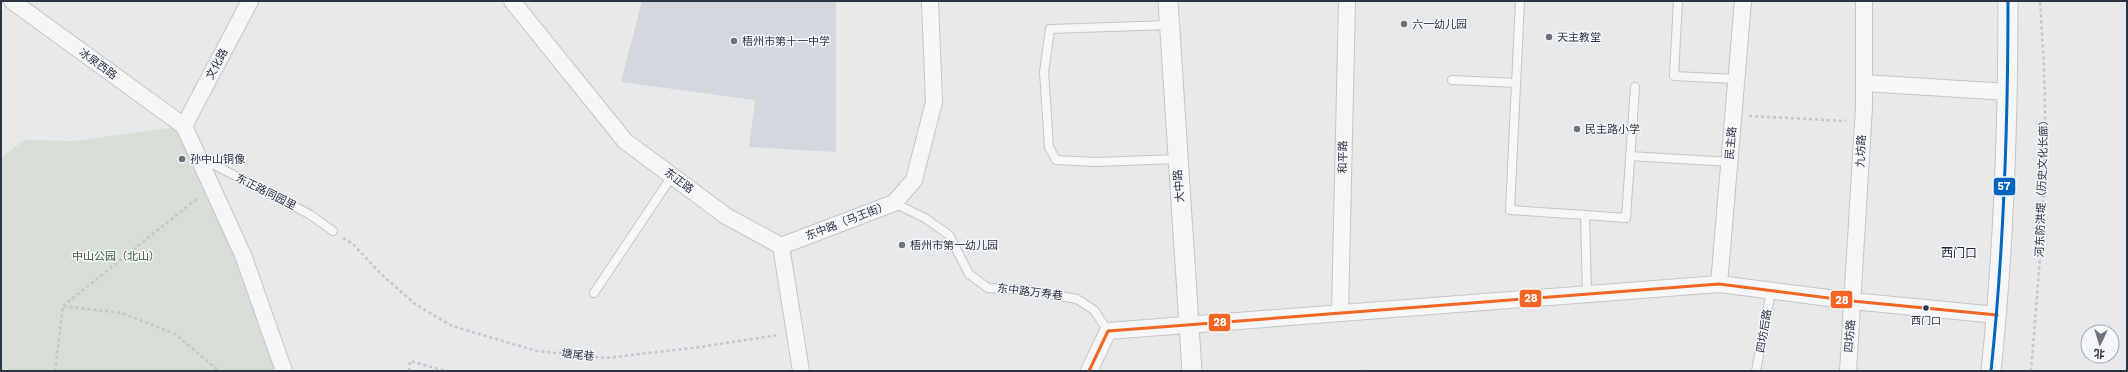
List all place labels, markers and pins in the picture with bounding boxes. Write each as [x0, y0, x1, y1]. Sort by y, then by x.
place label: 六一幼儿园 [1412, 18, 1467, 31]
marker: 六一幼儿园 [1399, 19, 1409, 29]
place label: 天主教堂 [1557, 31, 1601, 44]
marker: 天主教堂 [1544, 32, 1554, 42]
place label: 梧州市第十一中学 [742, 35, 830, 48]
marker: 梧州市第十一中学 [729, 36, 739, 46]
place label: 民主路小学 [1585, 123, 1640, 136]
marker: 民主路小学 [1572, 124, 1582, 134]
place label: 孙中山铜像 [190, 153, 245, 166]
marker: 孙中山铜像 [177, 154, 187, 164]
place label: 梧州市第一幼儿园 [910, 239, 998, 252]
marker: 梧州市第一幼儿园 [897, 240, 907, 250]
marker: 西门口 [1921, 303, 1931, 313]
place label: 西门口 [1911, 315, 1941, 326]

